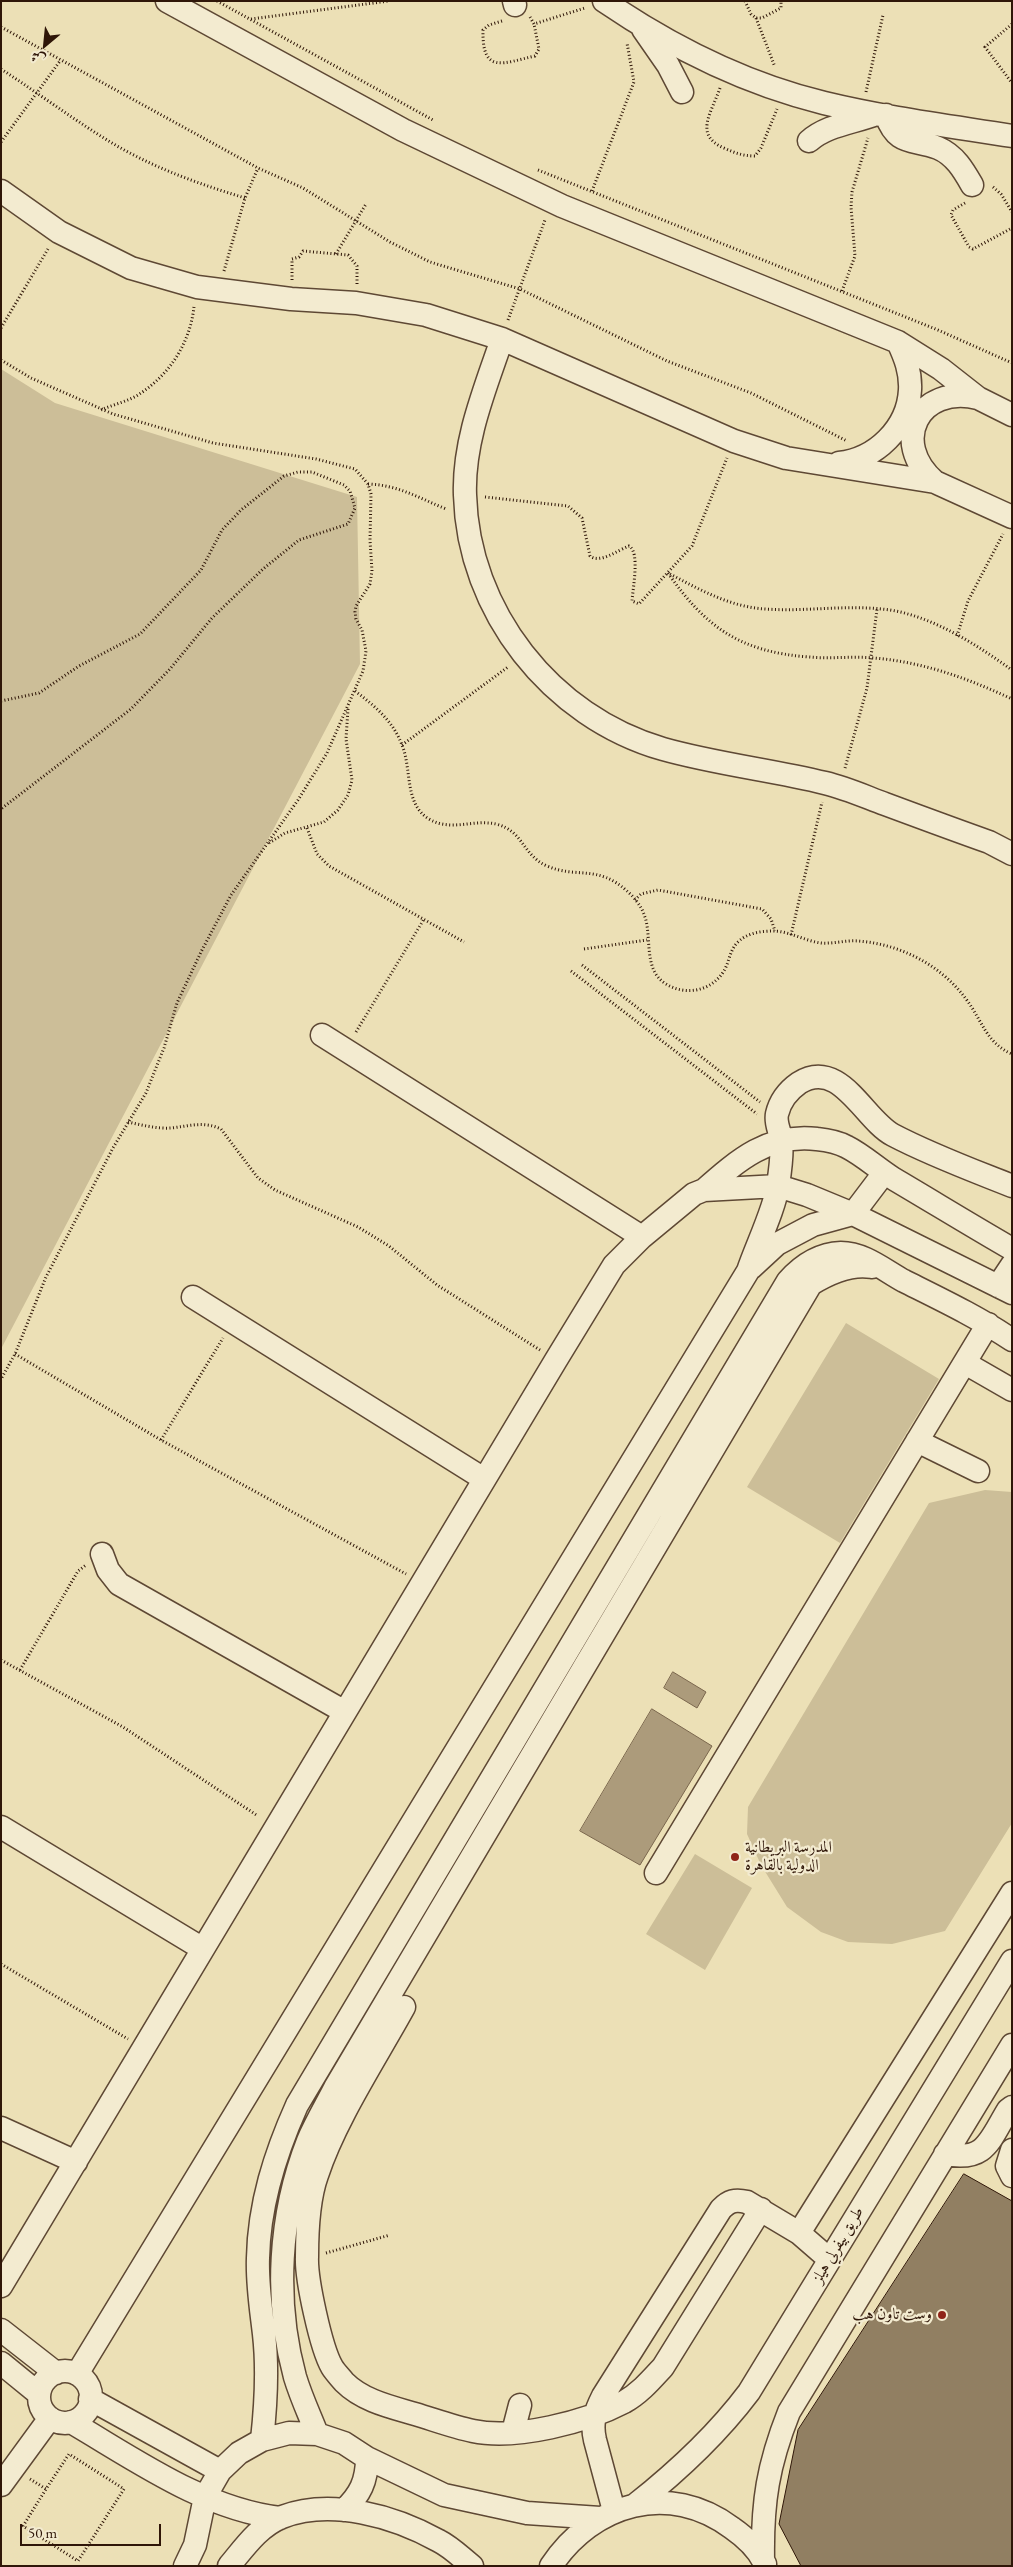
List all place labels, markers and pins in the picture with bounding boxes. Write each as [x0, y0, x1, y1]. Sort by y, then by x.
place label: المدرسة البريطانية الدولية بالقاهرة [745, 1838, 832, 1876]
marker: المدرسة البريطانية الدولية بالقاهرة [729, 1851, 741, 1863]
place label: وست تاون هب [852, 2305, 932, 2325]
marker: وست تاون هب [936, 2309, 948, 2321]

